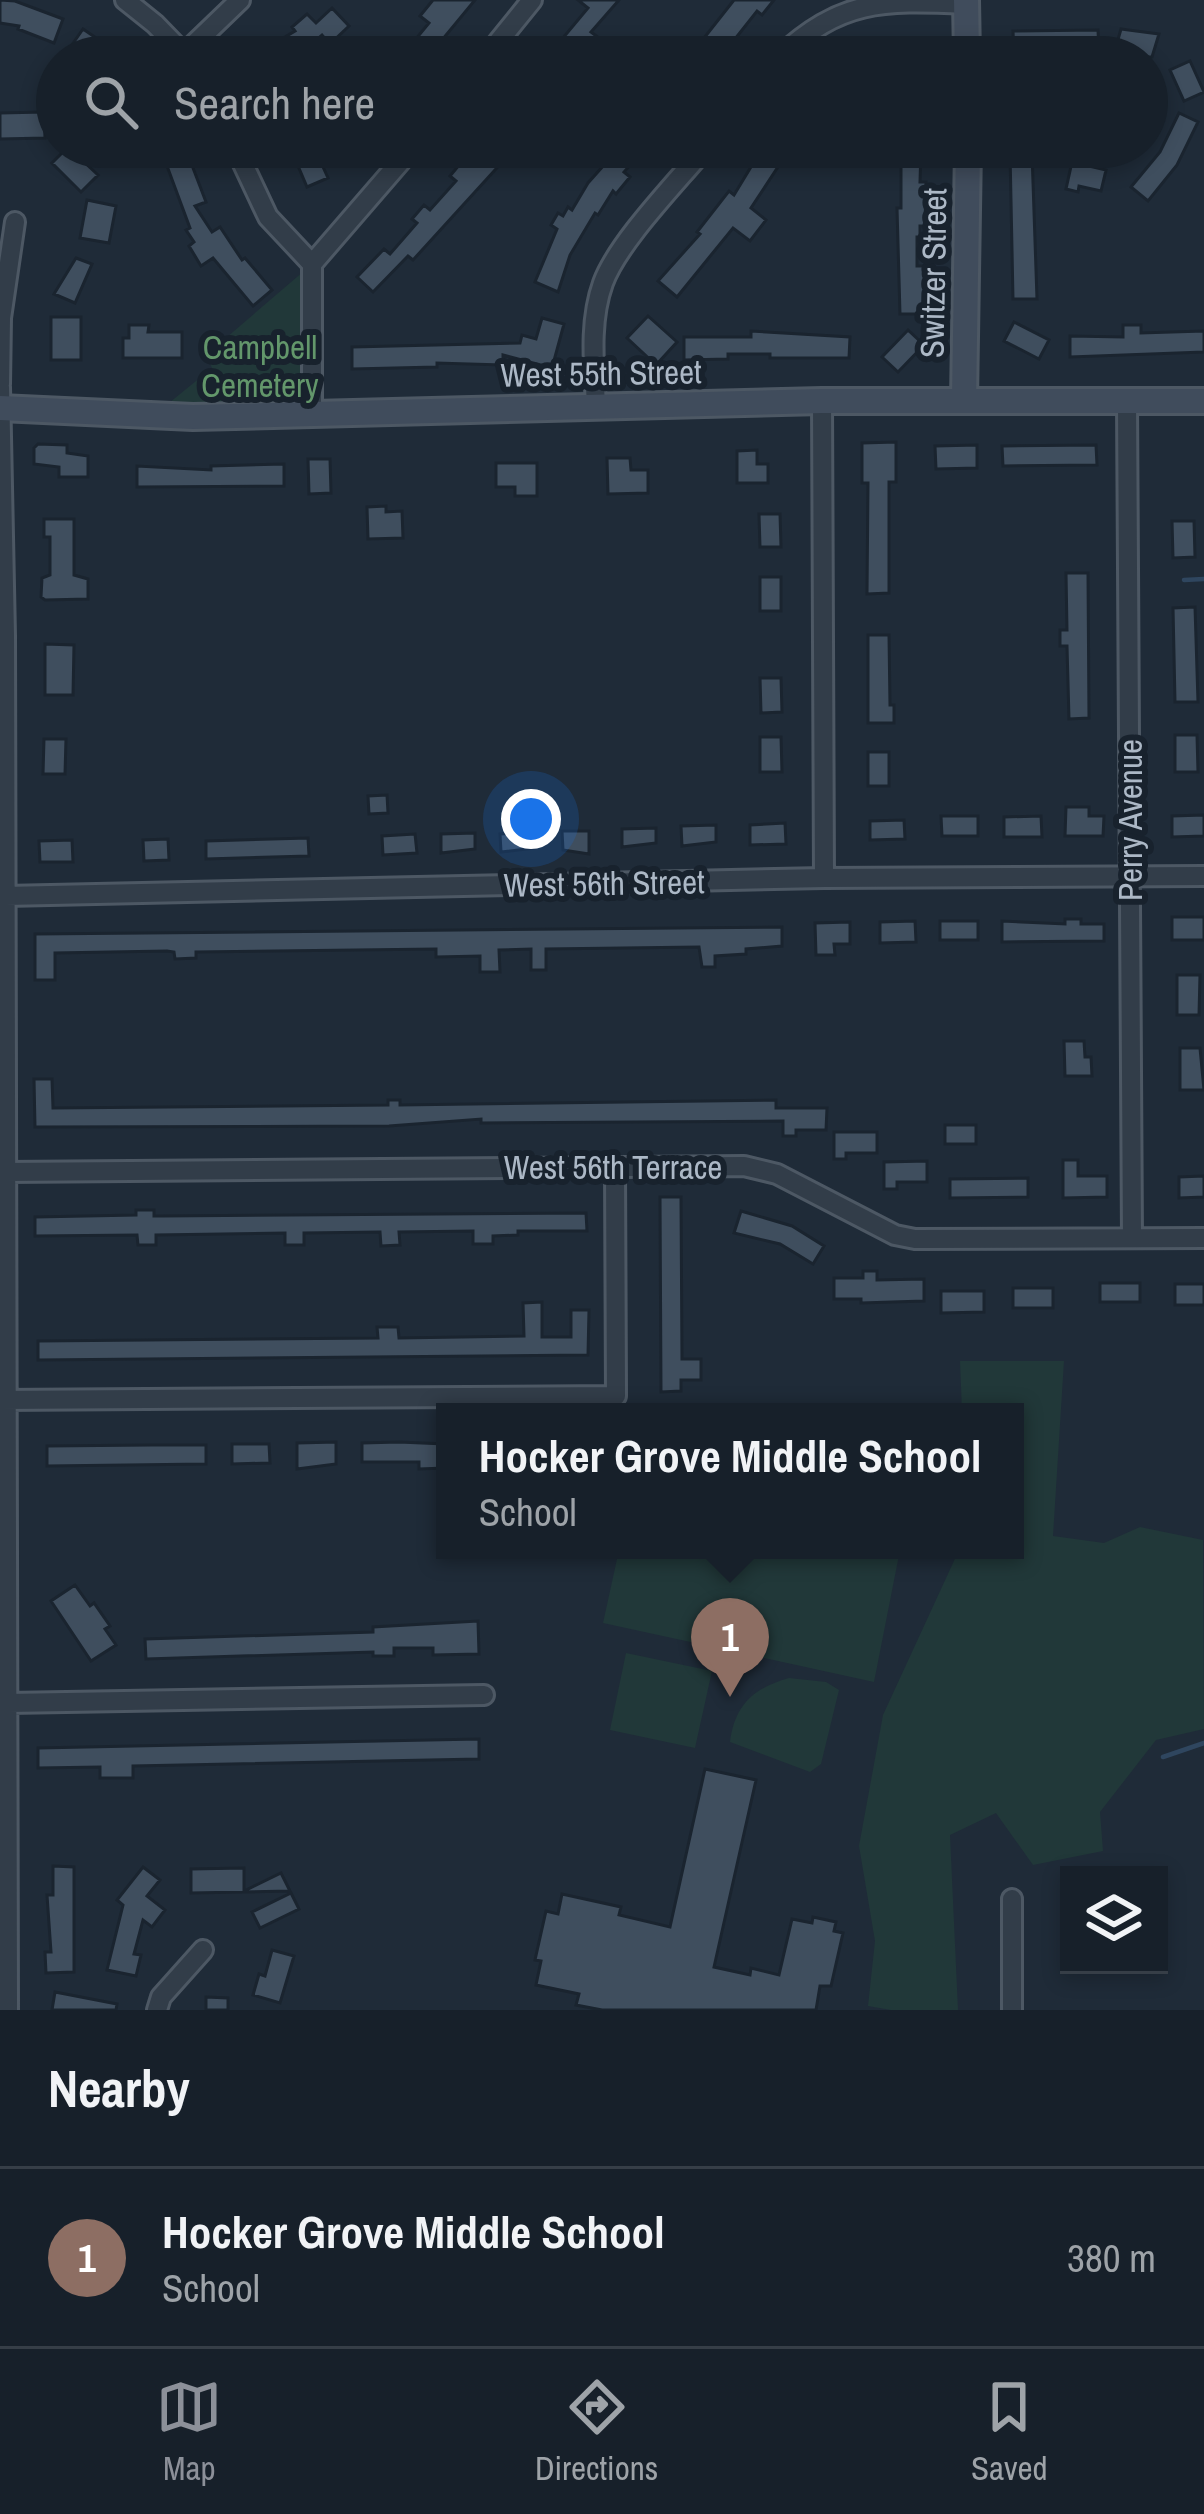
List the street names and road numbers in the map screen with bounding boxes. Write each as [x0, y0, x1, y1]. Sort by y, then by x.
street label: Switzer Street [910, 188, 956, 358]
street label: West 55th Street [500, 349, 702, 397]
street label: Perry Avenue [1108, 739, 1152, 901]
street label: West 56th Street [503, 859, 705, 907]
street label: West 56th Terrace [504, 1145, 722, 1189]

